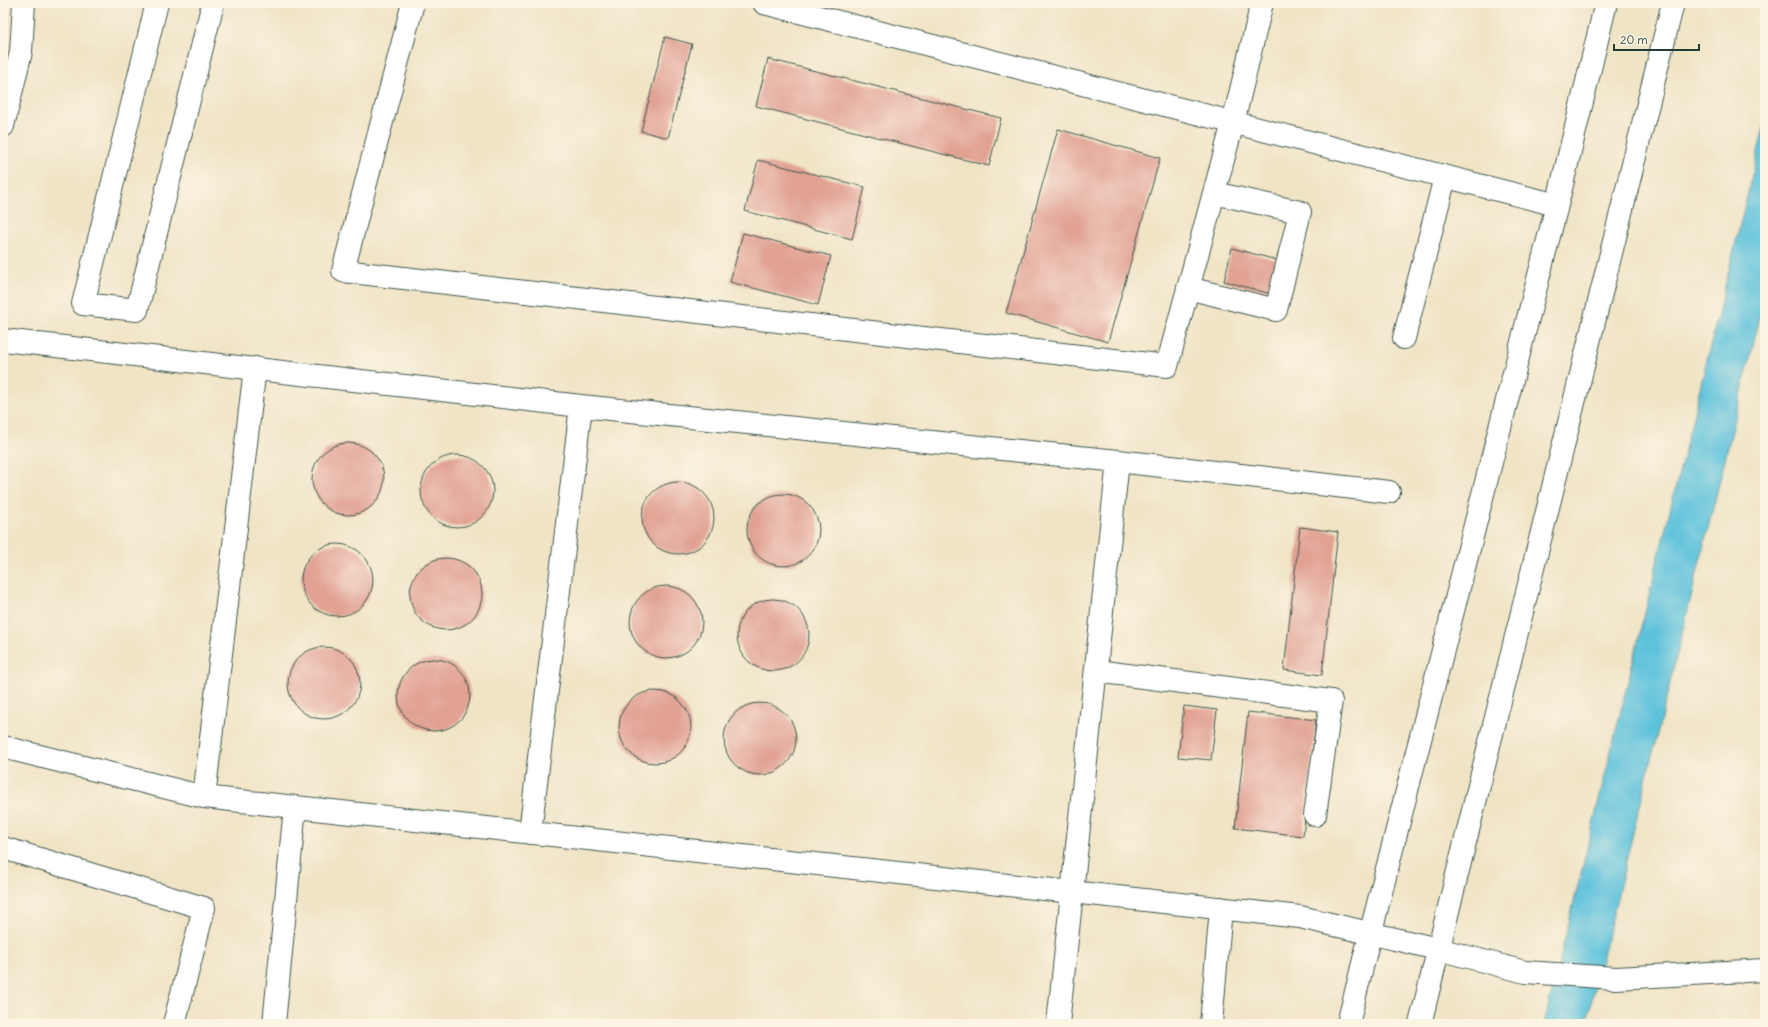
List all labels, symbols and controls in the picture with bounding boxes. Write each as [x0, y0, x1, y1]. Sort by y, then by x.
scale bar [1614, 26, 1699, 52]
text: 20 m [1620, 32, 1648, 47]

